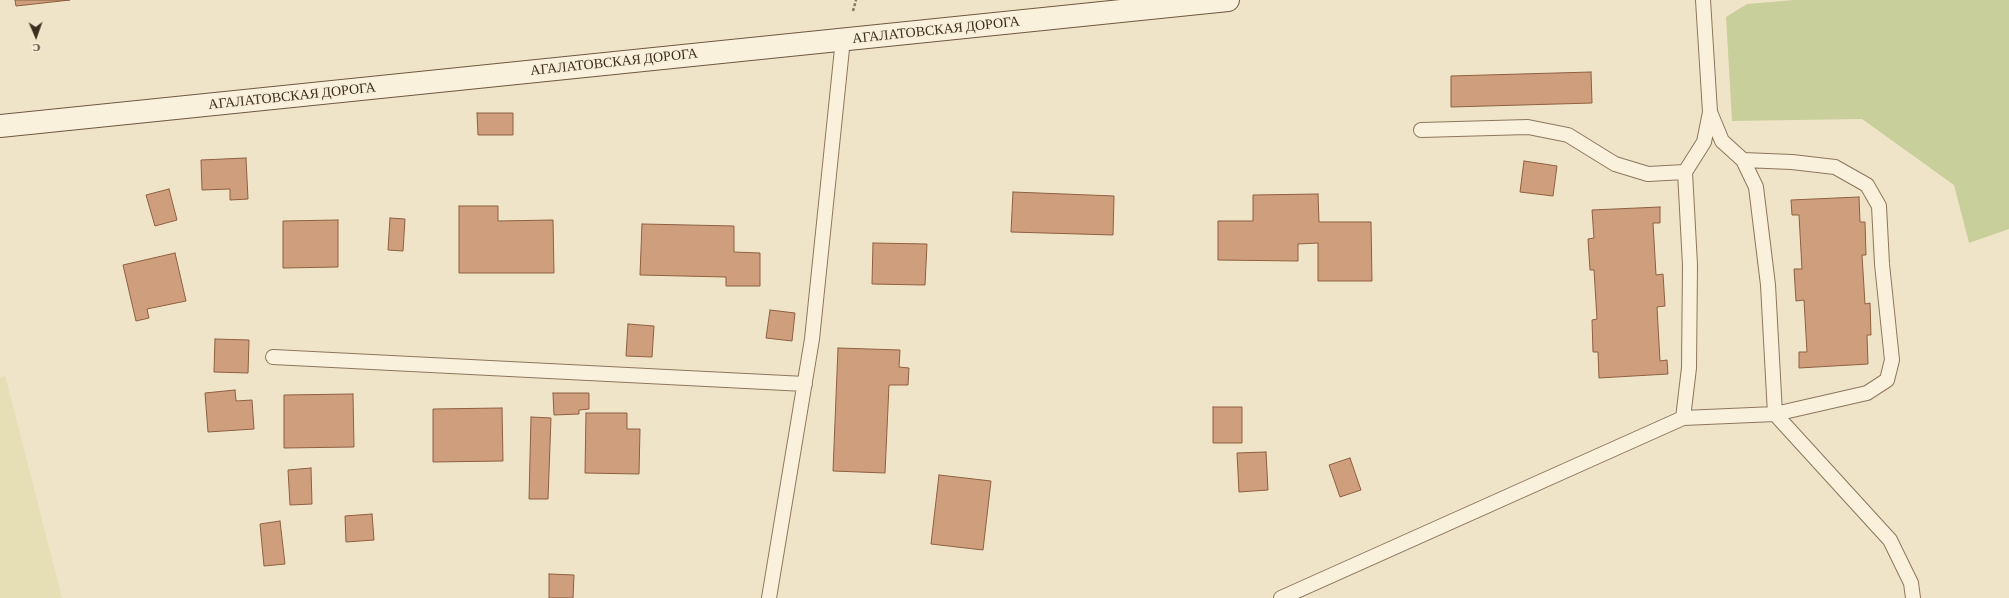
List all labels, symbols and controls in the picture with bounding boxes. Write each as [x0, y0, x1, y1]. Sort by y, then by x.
street label: АГАЛАТОВСКАЯ ДОРОГА [852, 13, 1020, 47]
north arrow [16, 16, 56, 56]
text: С [32, 42, 41, 54]
street label: АГАЛАТОВСКАЯ ДОРОГА [530, 45, 698, 79]
street label: АГАЛАТОВСКАЯ ДОРОГА [208, 79, 376, 113]

